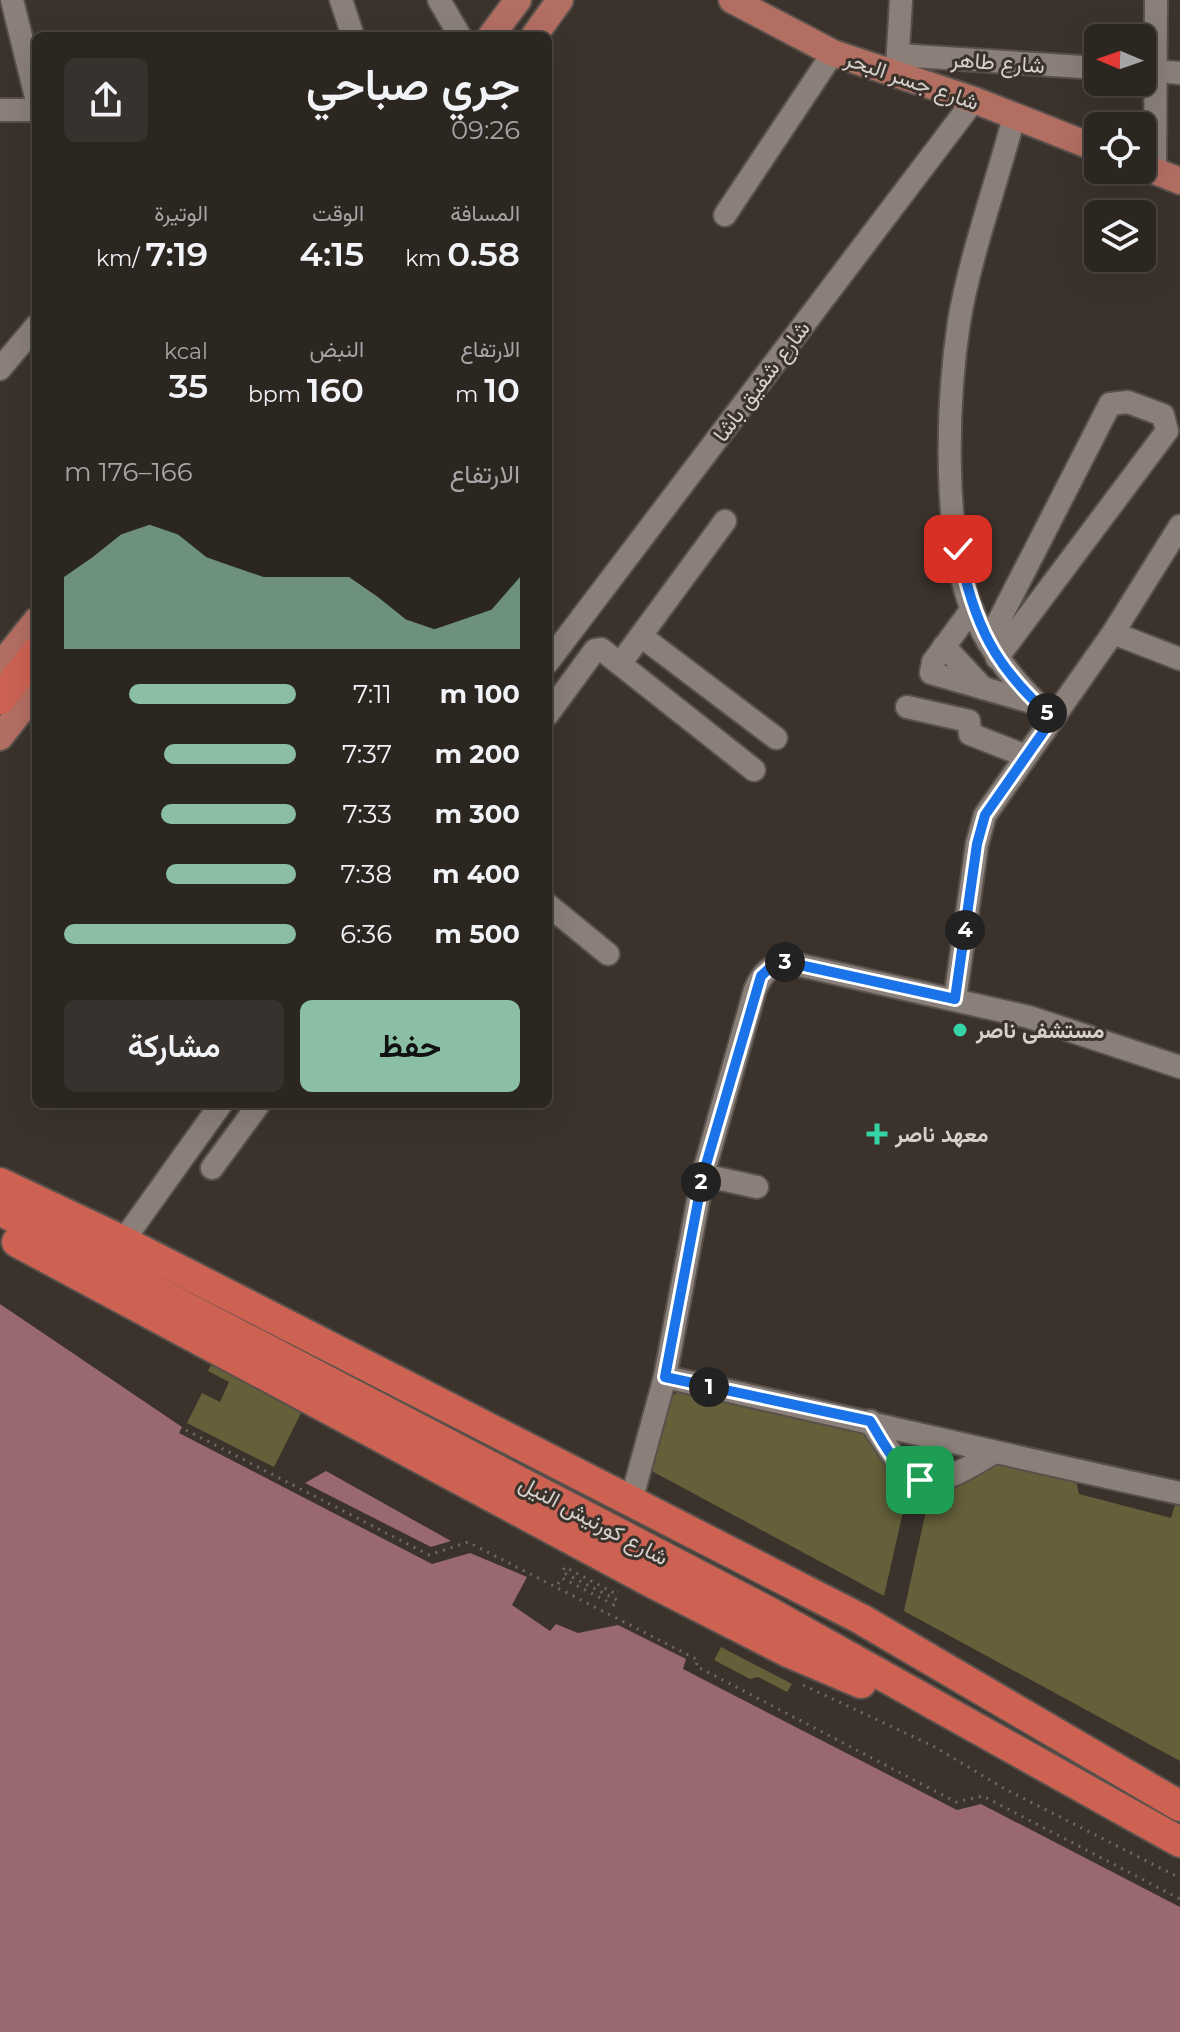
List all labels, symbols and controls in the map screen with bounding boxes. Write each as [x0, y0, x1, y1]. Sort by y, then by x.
north arrow [1084, 24, 1156, 96]
map controls [1084, 24, 1156, 272]
street label: شارع جسر البحر [840, 45, 982, 117]
street label: شارع طاهر [949, 46, 1046, 80]
text: جري صباحي [306, 57, 520, 111]
button: share [64, 58, 148, 142]
button: locate [1084, 112, 1156, 184]
text: 09:26 [451, 114, 520, 146]
text: الوتيرة [154, 200, 208, 227]
text: الوقت [312, 200, 364, 227]
text: المسافة [450, 200, 520, 227]
button: layers [1084, 200, 1156, 272]
text: 7:19 [145, 233, 208, 275]
text: 4:15 [300, 233, 364, 275]
text: 0.58 [447, 233, 520, 275]
text: /km [96, 245, 145, 272]
text: km [405, 245, 447, 272]
street label: شارع شفيق باشا [707, 316, 816, 448]
text: النبض [310, 336, 364, 363]
text: الارتفاع [460, 336, 520, 363]
text: kcal [164, 338, 208, 365]
text: 35 [169, 365, 208, 407]
text: 160 [307, 369, 364, 411]
text: 10 [484, 369, 520, 411]
text: bpm [248, 381, 307, 408]
text: m [455, 381, 484, 408]
text: 166–176 m [64, 456, 193, 488]
text: الارتفاع [449, 458, 520, 490]
pin [924, 515, 992, 583]
icon: check [936, 527, 980, 571]
text: 7:11 [353, 678, 392, 710]
text: 100 m [440, 678, 520, 710]
pin: 5 [1027, 693, 1067, 733]
text: 5 [1040, 699, 1054, 726]
text: 7:37 [342, 738, 392, 770]
text: 200 m [435, 738, 520, 770]
text: 7:33 [342, 798, 392, 830]
text: 300 m [435, 798, 520, 830]
text: 7:38 [340, 858, 392, 890]
text: 400 m [432, 858, 520, 890]
pin: 4 [945, 910, 985, 950]
text: 4 [957, 916, 973, 943]
text: 6:36 [340, 918, 392, 950]
text: 500 m [435, 918, 520, 950]
pin: 3 [765, 942, 805, 982]
text: 3 [778, 948, 792, 975]
button: مشاركة [64, 1000, 284, 1092]
button: حفظ [300, 1000, 520, 1092]
place label: مستشفى ناصر [975, 1017, 1105, 1044]
marker: مستشفى ناصر [951, 1021, 969, 1039]
place label: معهد ناصر [894, 1121, 989, 1148]
marker: معهد ناصر [866, 1123, 888, 1145]
pin: 2 [681, 1162, 721, 1202]
text: 2 [695, 1168, 707, 1195]
pin: 1 [689, 1367, 729, 1407]
text: 1 [705, 1373, 713, 1400]
pin [886, 1446, 954, 1514]
icon: arrive [898, 1458, 942, 1502]
street label: شارع كورنيش النيل [514, 1470, 673, 1572]

